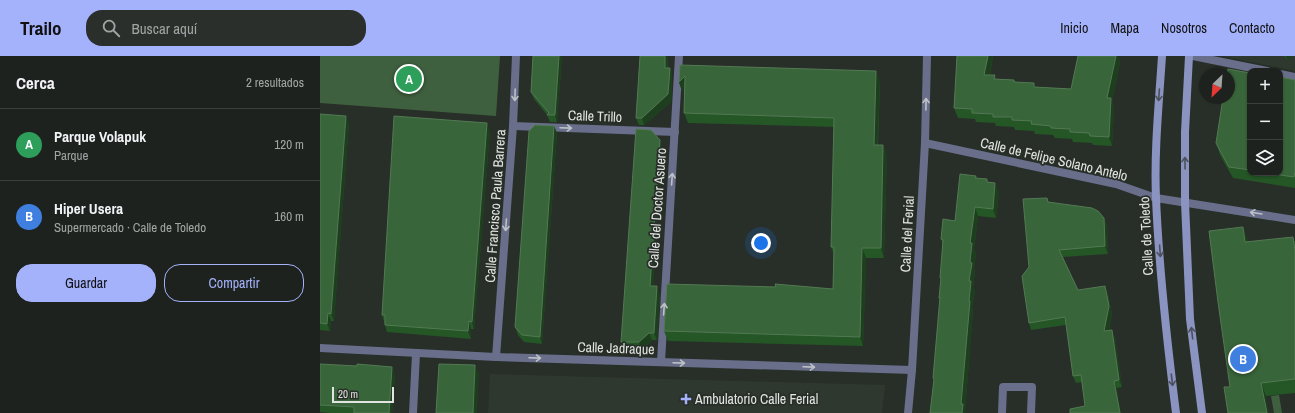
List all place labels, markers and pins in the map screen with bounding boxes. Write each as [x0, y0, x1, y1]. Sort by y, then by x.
pin: A [396, 64, 422, 94]
pin: B [1230, 344, 1256, 374]
place label: Ambulatorio Calle Ferial [694, 390, 818, 408]
marker: Ambulatorio Calle Ferial [680, 393, 692, 405]

